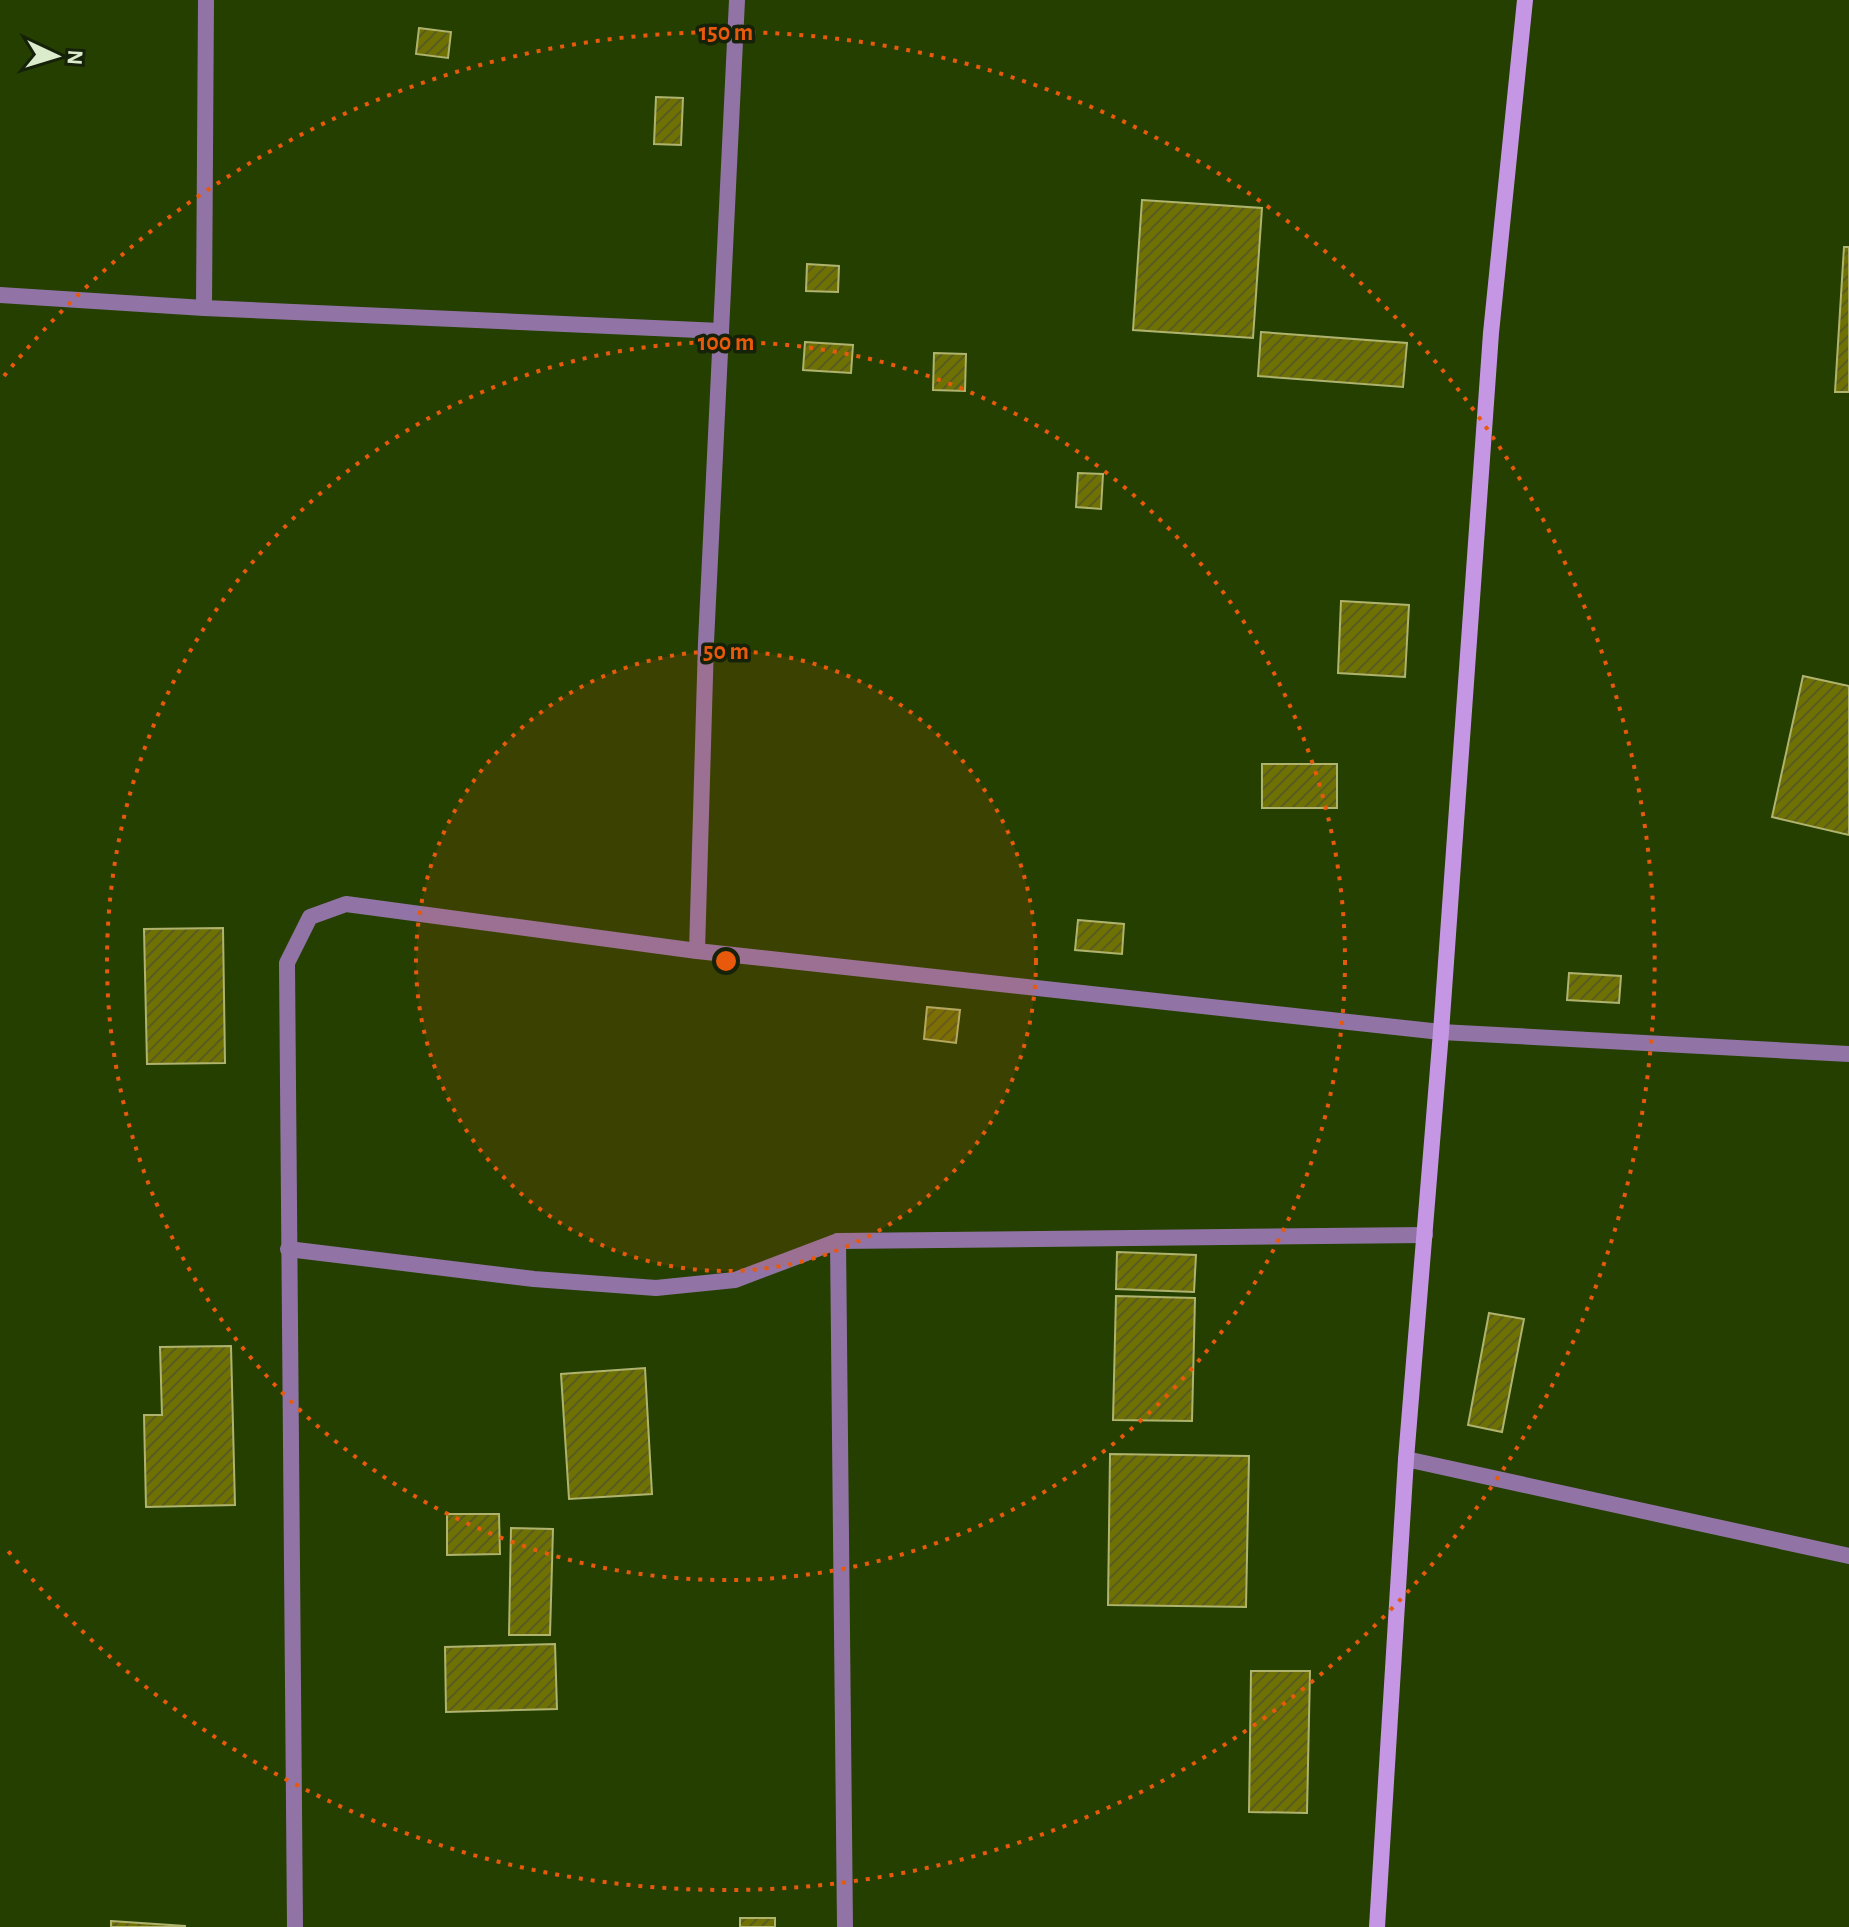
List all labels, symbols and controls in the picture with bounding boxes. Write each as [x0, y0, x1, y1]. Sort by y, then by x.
north arrow [16, 16, 96, 96]
text: 150 m [699, 21, 753, 45]
text: N [63, 49, 86, 66]
text: 100 m [698, 331, 754, 355]
text: 50 m [703, 640, 749, 664]
centre of rings [712, 947, 740, 975]

